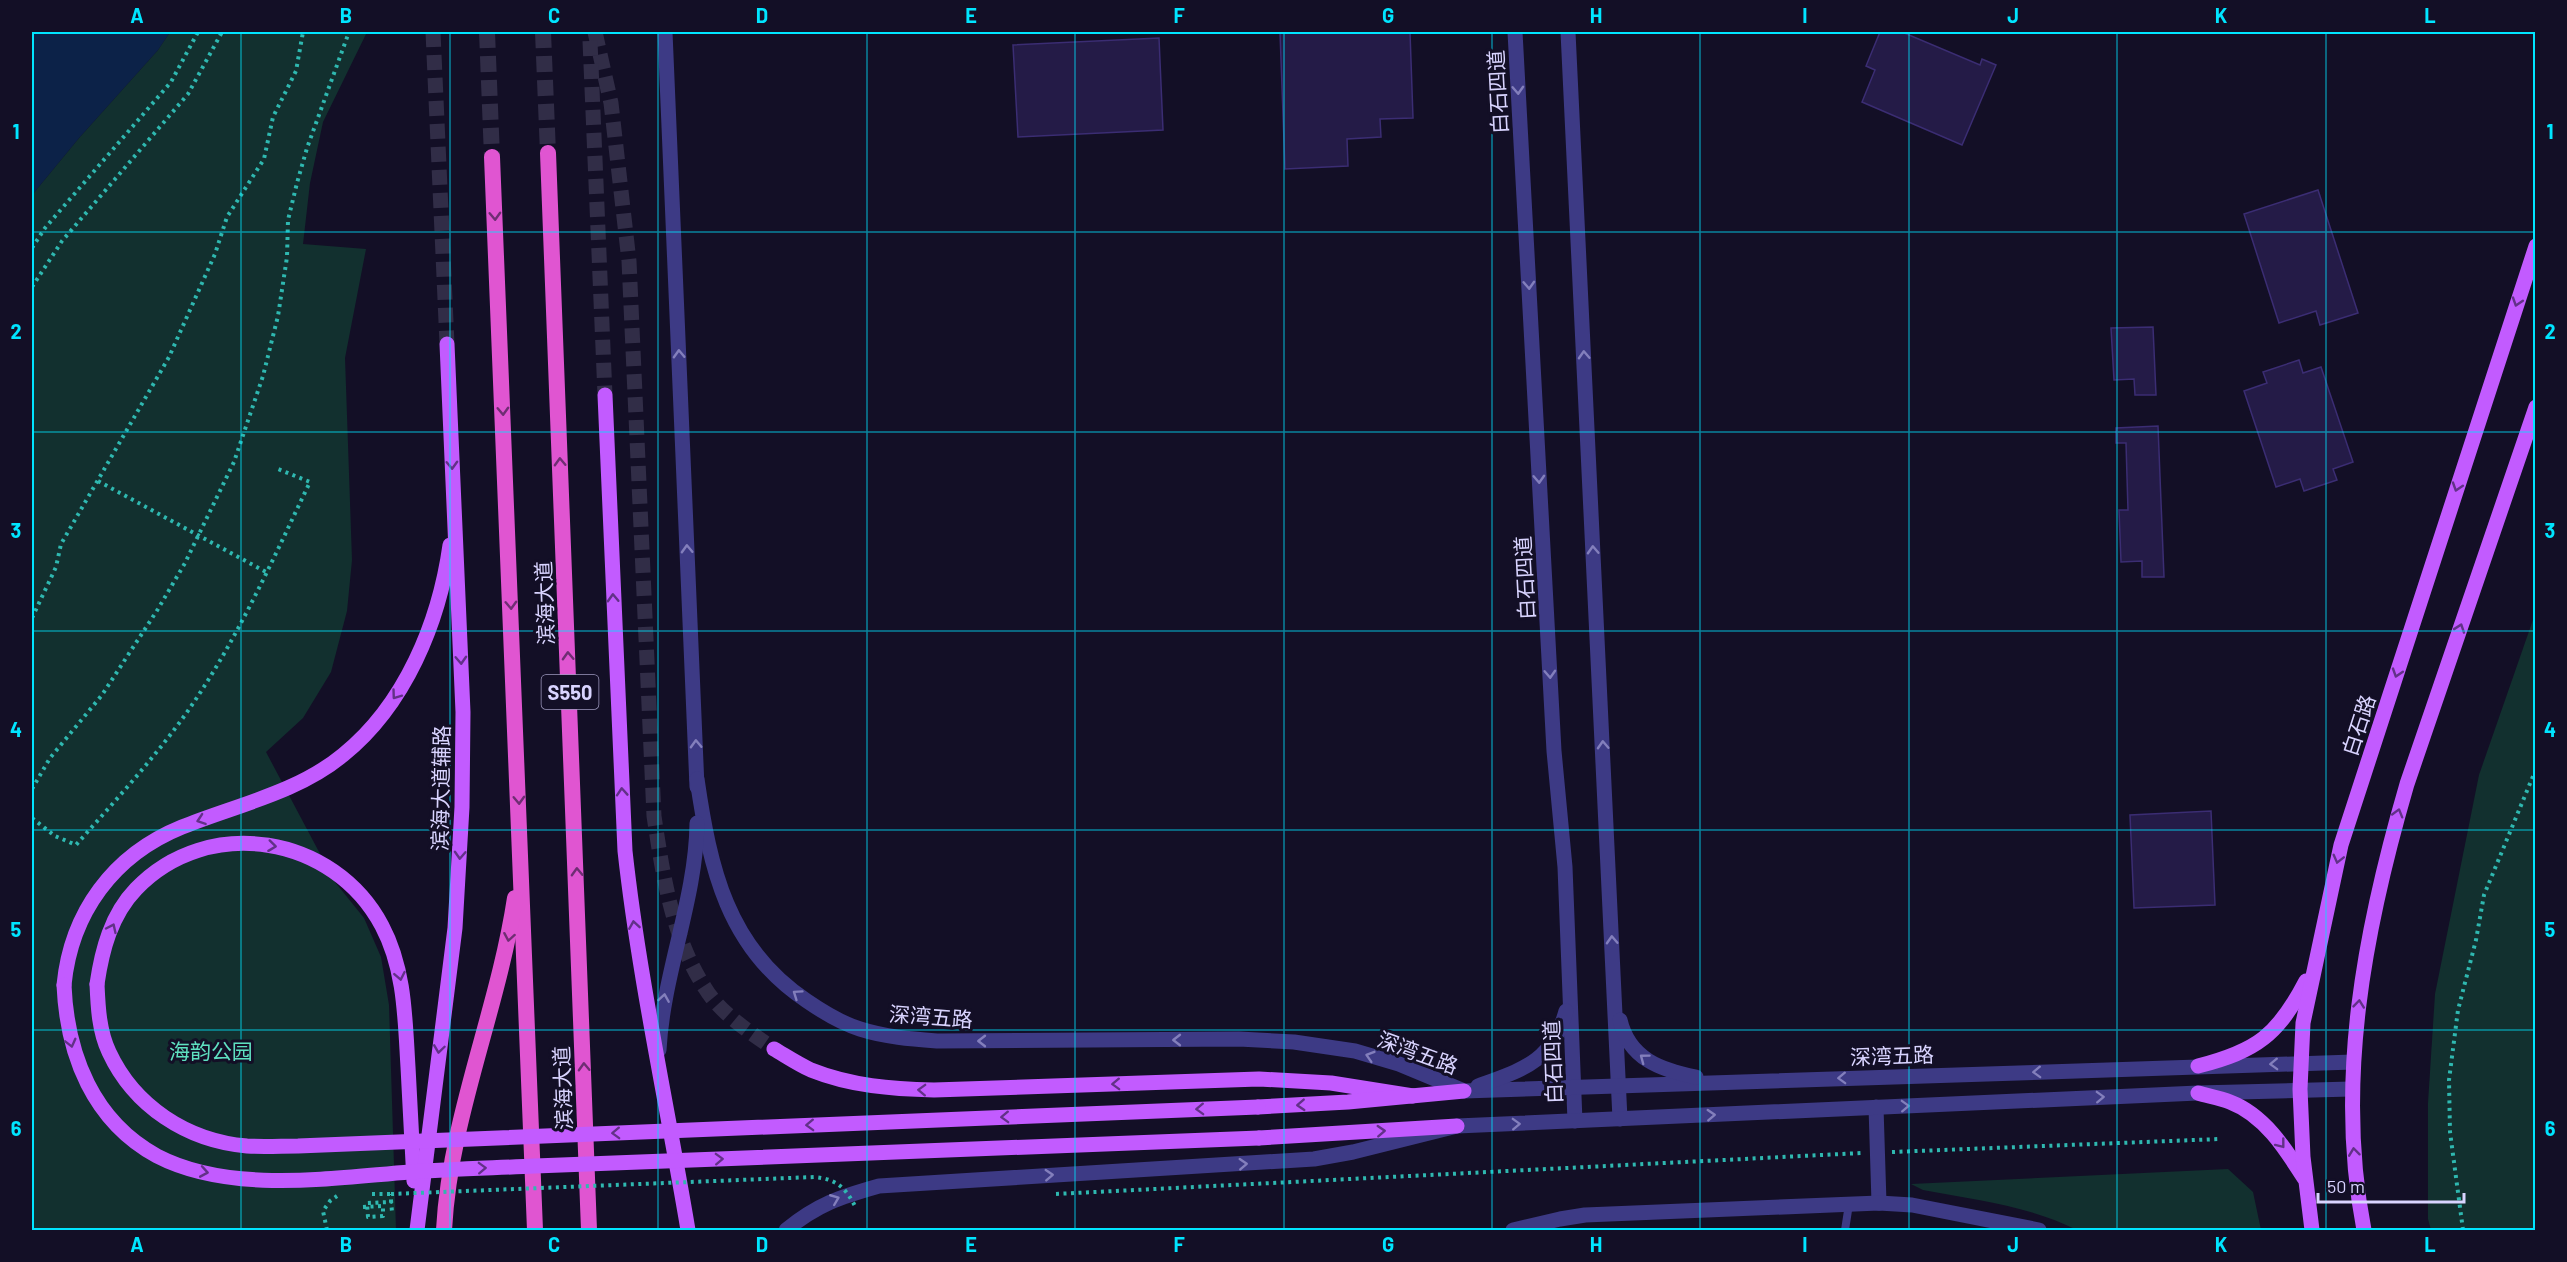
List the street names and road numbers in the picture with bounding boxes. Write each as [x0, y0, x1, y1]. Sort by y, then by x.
street label: 白石四道 [1482, 49, 1512, 135]
street label: 白石四道 [1509, 535, 1539, 621]
street label: 滨海大道 [530, 561, 558, 645]
road number: S550 [542, 675, 598, 709]
street label: 白石路 [2336, 691, 2380, 759]
street label: 滨海大道辅路 [426, 725, 454, 851]
street label: 深湾五路 [888, 1001, 974, 1031]
street label: 白石四道 [1538, 1020, 1566, 1104]
street label: 深湾五路 [1374, 1026, 1462, 1078]
street label: 深湾五路 [1850, 1041, 1934, 1069]
street label: 滨海大道 [548, 1046, 576, 1130]

